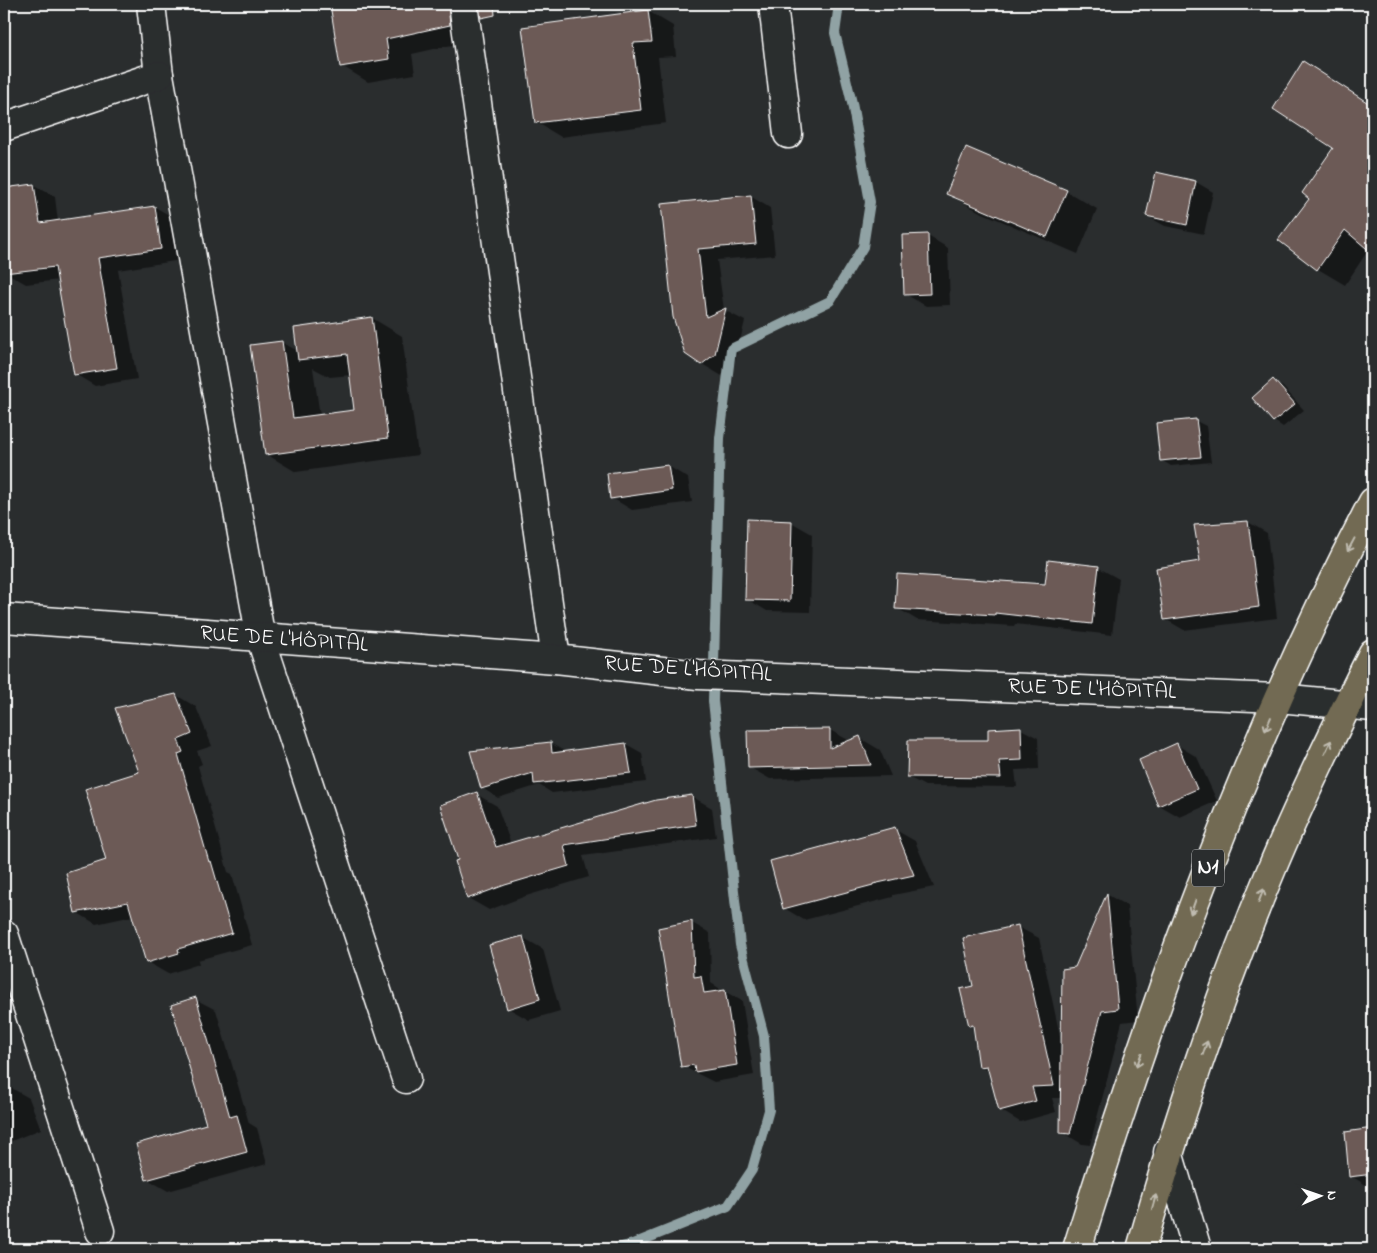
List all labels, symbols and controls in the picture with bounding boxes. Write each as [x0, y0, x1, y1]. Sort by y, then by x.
one-way arrow [1345, 537, 1355, 551]
street label: RUE DE L'HÔPITAL [199, 618, 370, 662]
street label: RUE DE L'HÔPITAL [603, 648, 774, 692]
street label: RUE DE L'HÔPITAL [1007, 671, 1178, 709]
one-way arrow [1263, 716, 1273, 731]
one-way arrow [1323, 740, 1333, 755]
road number: N1 [1192, 850, 1224, 886]
one-way arrow [1257, 888, 1266, 904]
one-way arrow [1188, 899, 1197, 914]
one-way arrow [1201, 1041, 1210, 1056]
one-way arrow [1134, 1052, 1143, 1067]
north arrow [1294, 1170, 1344, 1220]
text: N [1321, 1191, 1342, 1201]
one-way arrow [1150, 1195, 1160, 1211]

